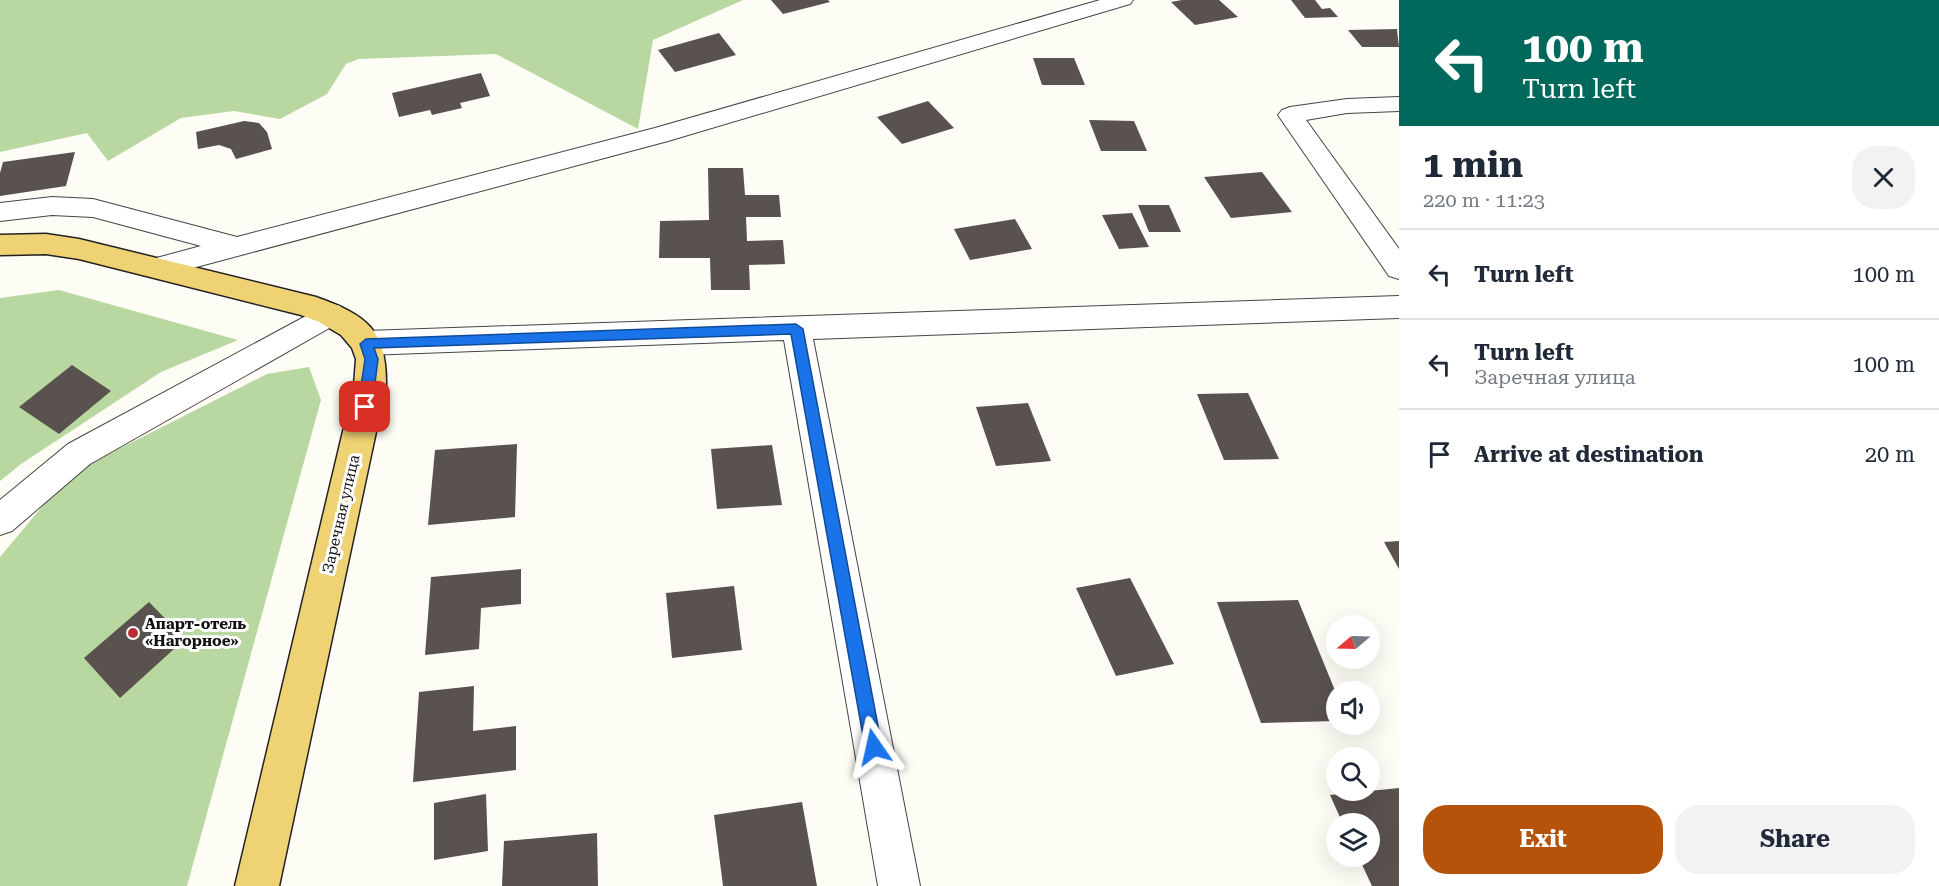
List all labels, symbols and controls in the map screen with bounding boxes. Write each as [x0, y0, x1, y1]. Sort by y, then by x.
text: 100 m [1522, 23, 1644, 72]
icon: left [1423, 24, 1501, 102]
text: Turn left [1522, 73, 1636, 105]
text: 1 min [1423, 144, 1523, 186]
button: close [1852, 146, 1915, 209]
text: 220 m · 11:23 [1423, 188, 1545, 212]
icon: left [1423, 258, 1456, 291]
text: Turn left [1474, 262, 1574, 287]
text: 100 m [1852, 262, 1915, 287]
text: Turn left [1474, 340, 1574, 365]
icon: left [1423, 348, 1456, 381]
text: 100 m [1852, 352, 1915, 377]
text: Заречная улица [1474, 365, 1636, 389]
pin [339, 381, 390, 432]
icon: arrive [348, 390, 381, 423]
icon: arrive [1423, 438, 1456, 471]
text: Arrive at destination [1474, 442, 1703, 467]
text: 20 m [1865, 442, 1915, 467]
street label: Заречная улица [319, 453, 363, 575]
place label: Апарт-отель «Нагорное» [145, 615, 246, 650]
north arrow [1326, 615, 1380, 669]
map controls [1326, 615, 1380, 867]
marker: Апарт-отель «Нагорное» [126, 626, 140, 640]
button: sound [1326, 681, 1380, 735]
position arrow [842, 715, 906, 779]
button: search [1326, 747, 1380, 801]
button: Exit [1423, 805, 1663, 874]
button: Share [1675, 805, 1915, 874]
button: layers [1326, 813, 1380, 867]

